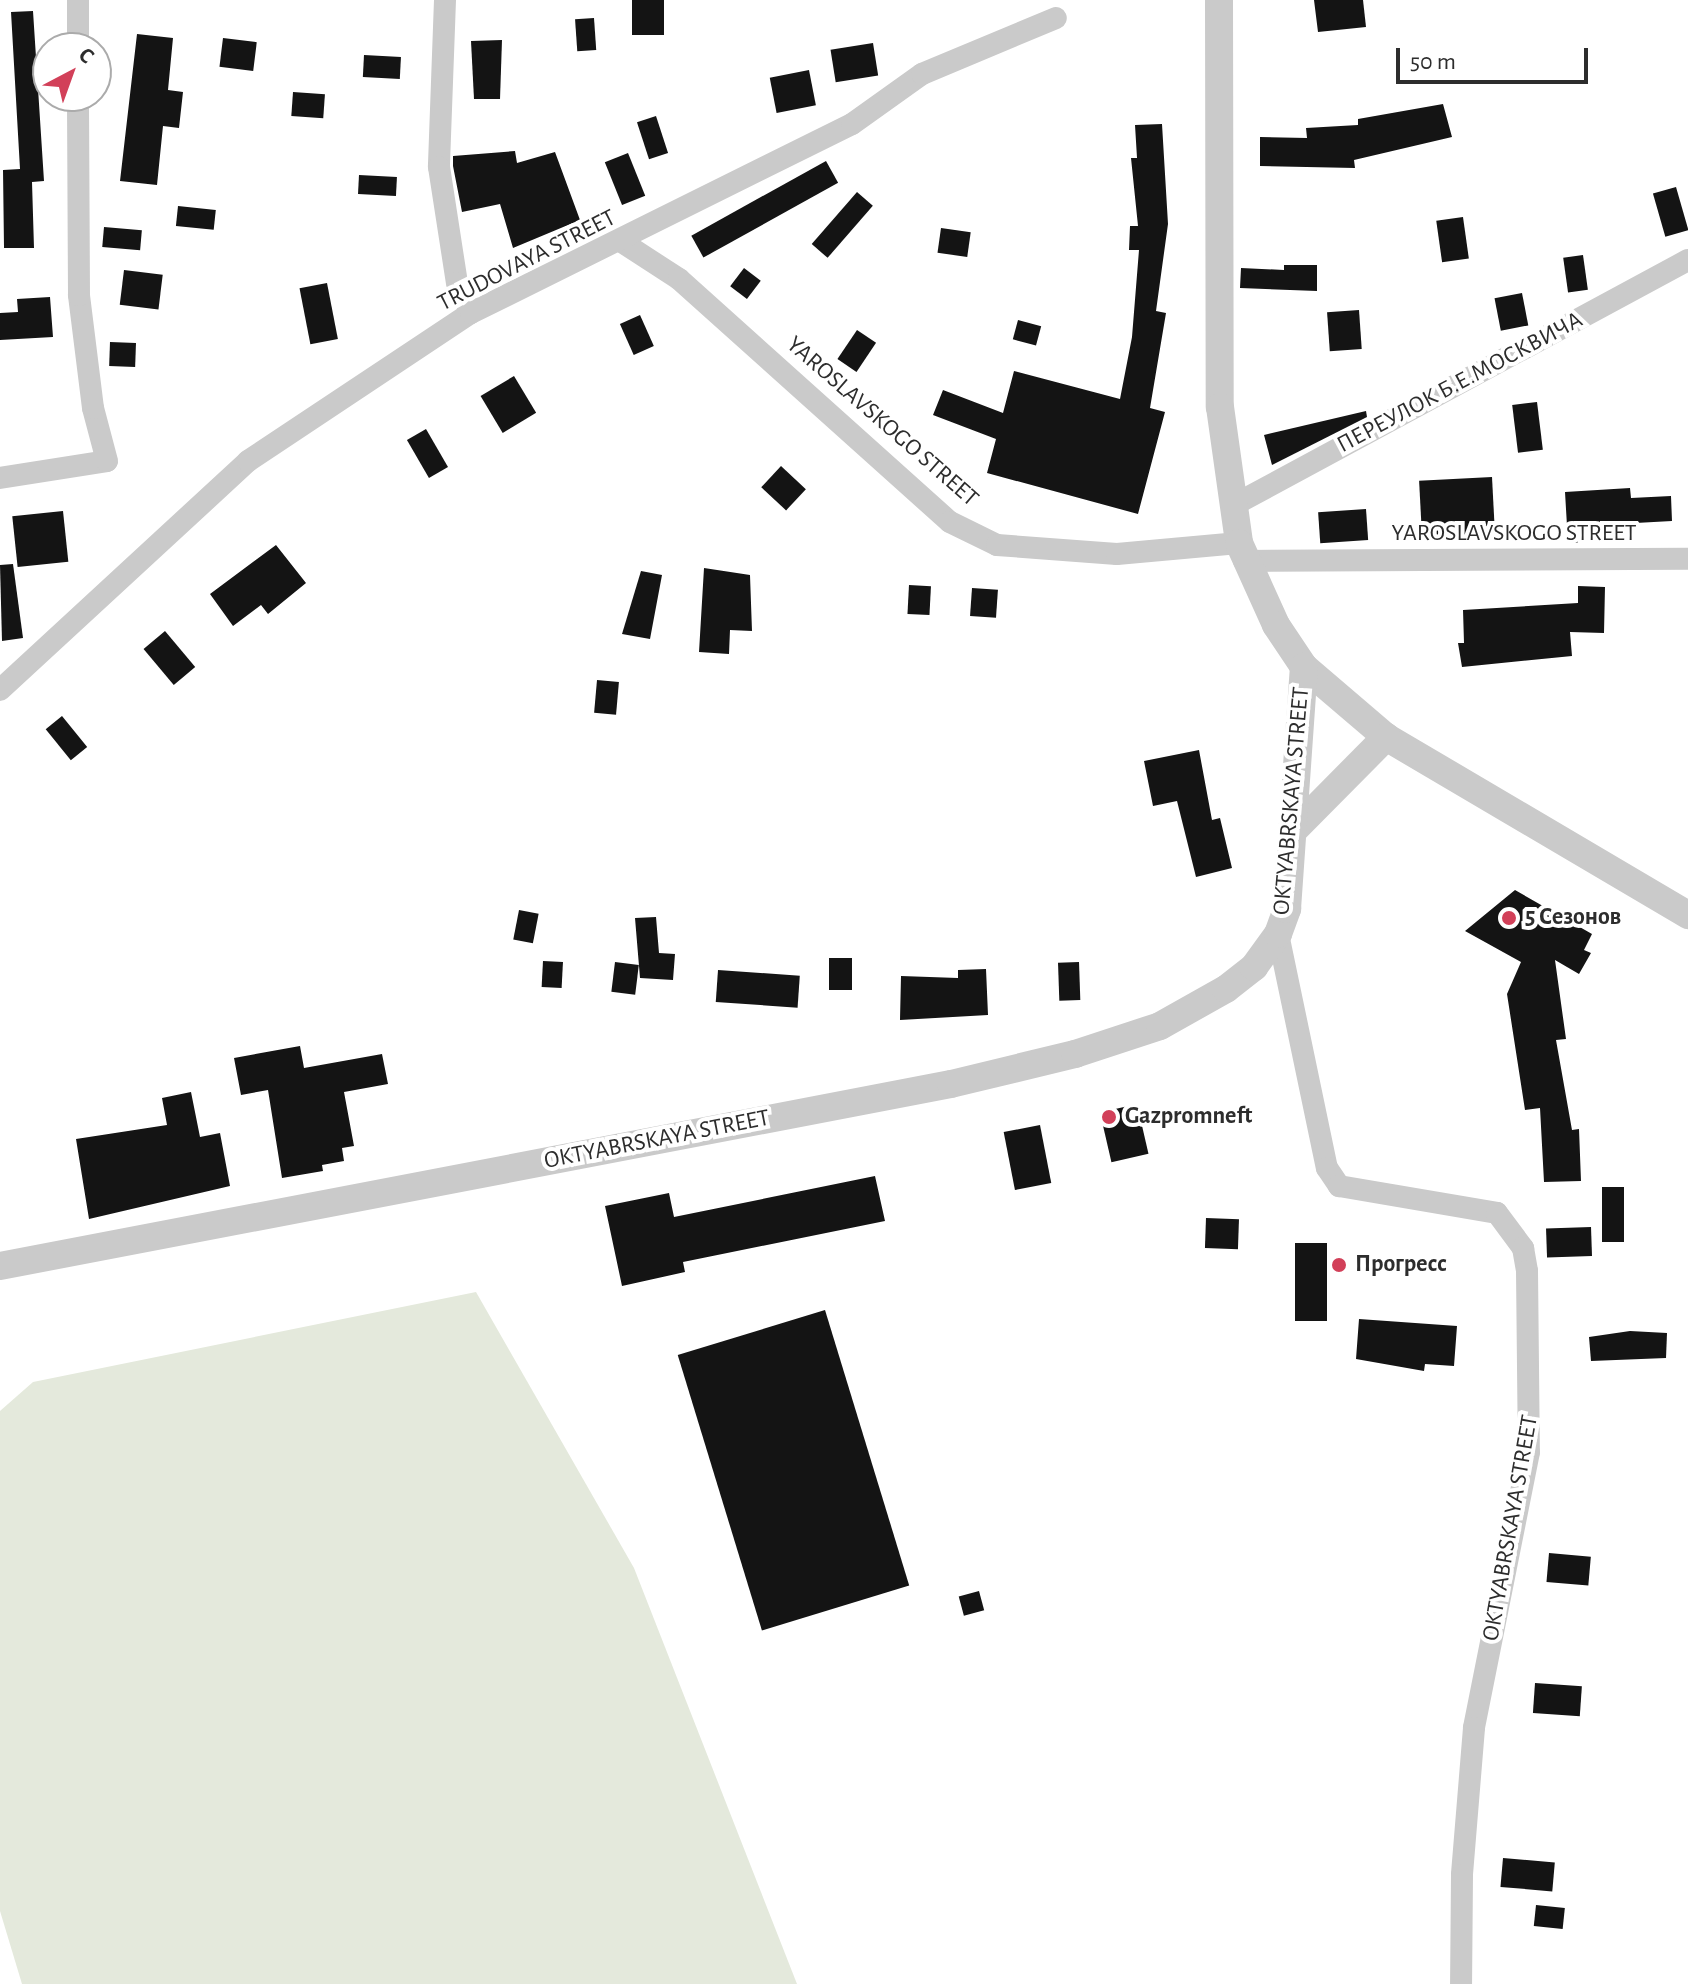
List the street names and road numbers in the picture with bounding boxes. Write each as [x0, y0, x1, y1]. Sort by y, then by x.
street label: TRUDOVAYA STREET [433, 204, 621, 318]
street label: ПЕРЕУЛОК Б.Е.МОСКВИЧА [1332, 306, 1588, 460]
street label: YAROSLAVSKOGO STREET [780, 331, 984, 513]
street label: YAROSLAVSKOGO STREET [1391, 520, 1637, 548]
street label: OKTYABRSKAYA STREET [1268, 686, 1316, 916]
street label: OKTYABRSKAYA STREET [542, 1104, 772, 1176]
street label: OKTYABRSKAYA STREET [1477, 1413, 1545, 1643]

